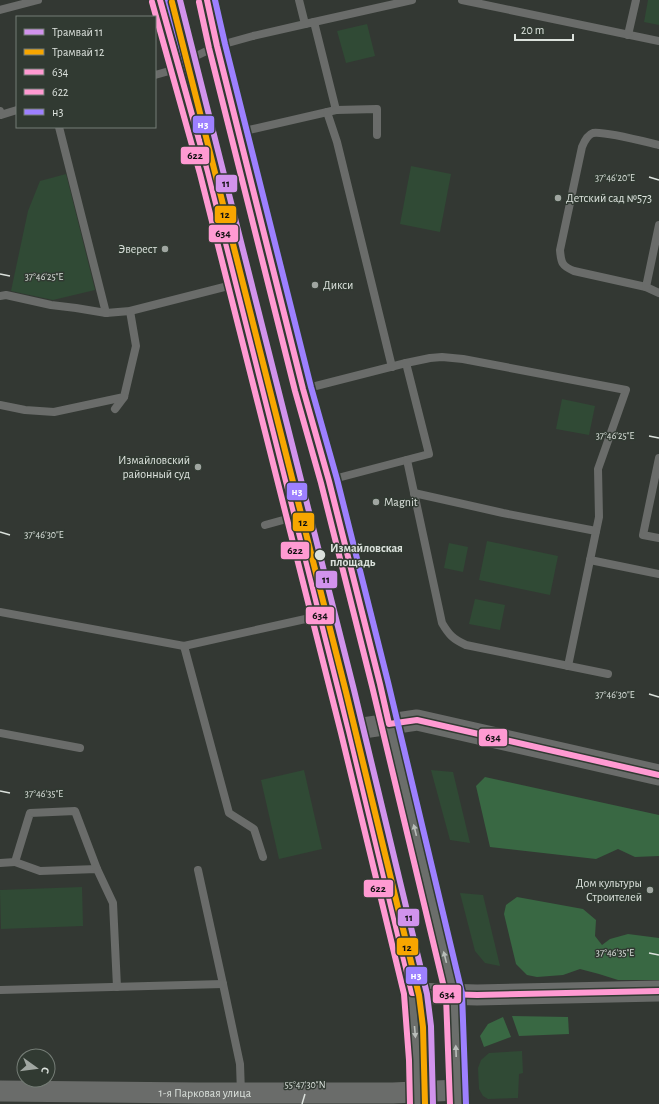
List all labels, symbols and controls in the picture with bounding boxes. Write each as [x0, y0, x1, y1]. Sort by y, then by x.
legend [16, 16, 156, 128]
scale bar [515, 16, 573, 42]
text: 20 m [521, 24, 544, 36]
text: Трамвай 11 [52, 26, 103, 38]
text: Трамвай 12 [52, 46, 105, 58]
text: 634 [52, 66, 69, 78]
text: 622 [52, 86, 69, 98]
text: н3 [52, 106, 63, 118]
line badge: н3 [192, 115, 215, 134]
text: н3 [198, 119, 209, 130]
line badge: 622 [180, 146, 210, 165]
text: 622 [187, 150, 203, 161]
text: 37°46'20"E [595, 173, 635, 183]
line badge: 11 [215, 174, 238, 193]
text: 11 [222, 178, 230, 189]
place label: Детский сад №573 [566, 192, 652, 204]
marker: Детский сад №573 [553, 193, 563, 203]
line badge: 12 [214, 205, 237, 224]
text: 12 [220, 209, 230, 220]
line badge: 634 [208, 224, 239, 243]
text: 634 [215, 228, 231, 239]
place label: Эверест [118, 243, 158, 255]
marker: Эверест [160, 244, 170, 254]
text: 37°46'25"E [25, 272, 64, 282]
place label: Дикси [323, 279, 353, 291]
marker: Дикси [310, 280, 320, 290]
text: 37°46'25"E [596, 431, 635, 441]
place label: Измайловский районный суд [118, 454, 190, 481]
marker: Измайловский районный суд [193, 462, 203, 472]
line badge: н3 [286, 482, 308, 501]
text: н3 [292, 486, 303, 497]
place label: Magnit [384, 496, 418, 508]
marker: Magnit [371, 497, 381, 507]
line badge: 12 [292, 512, 315, 532]
text: 12 [298, 517, 308, 528]
text: 37°46'30"E [24, 530, 64, 540]
line badge: 622 [280, 541, 310, 560]
place label: Измайловская площадь [330, 542, 403, 568]
text: 622 [287, 545, 303, 556]
marker: Измайловская площадь [313, 548, 327, 562]
line badge: 11 [315, 570, 338, 589]
text: 11 [322, 574, 330, 585]
line badge: 634 [305, 606, 335, 625]
text: 634 [312, 610, 328, 621]
text: 37°46'30"E [595, 690, 635, 700]
line badge: 634 [478, 728, 508, 747]
text: 634 [485, 732, 501, 743]
text: 37°46'35"E [25, 789, 63, 799]
one-way arrow [411, 824, 417, 837]
place label: Дом культуры Строителей [576, 877, 642, 903]
line badge: 622 [363, 879, 394, 898]
text: 622 [370, 883, 386, 894]
marker: Дом культуры Строителей [645, 885, 655, 895]
line badge: 11 [397, 908, 420, 927]
text: 11 [405, 912, 413, 923]
line badge: 12 [396, 937, 419, 956]
text: 12 [402, 942, 412, 953]
text: 37°46'35"E [596, 948, 634, 958]
one-way arrow [442, 951, 448, 963]
line badge: н3 [405, 966, 428, 985]
text: н3 [411, 970, 422, 981]
line badge: 634 [432, 984, 462, 1004]
text: 634 [439, 989, 455, 1000]
one-way arrow [412, 1026, 419, 1038]
one-way arrow [453, 1045, 460, 1057]
north arrow [16, 1048, 56, 1088]
text: С [39, 1066, 51, 1075]
text: 55°47'30"N [285, 1080, 325, 1090]
street label: 1-я Парковая улица [159, 1087, 252, 1100]

